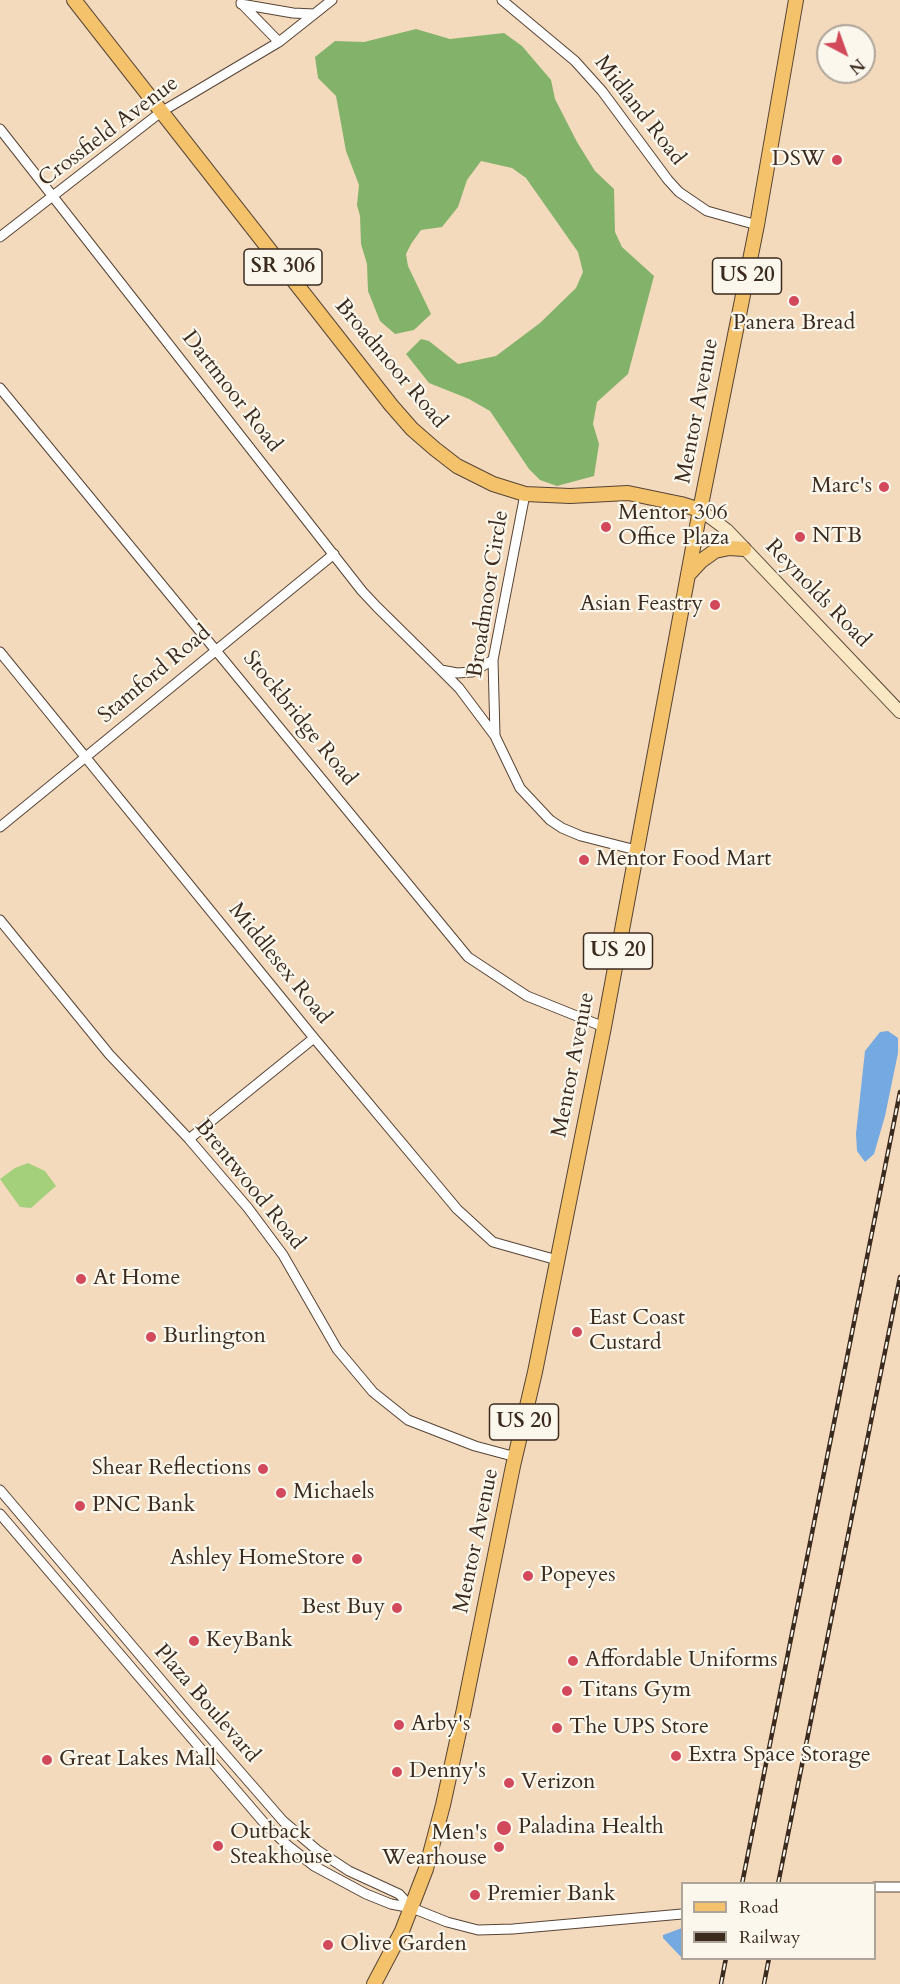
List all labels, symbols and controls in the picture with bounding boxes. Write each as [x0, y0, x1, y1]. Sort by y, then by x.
north arrow [816, 24, 876, 84]
street label: Midland Road [588, 51, 690, 171]
text: N [844, 53, 869, 79]
street label: Crossfield Avenue [34, 71, 184, 193]
place label: DSW [772, 147, 825, 173]
marker: DSW [830, 153, 844, 167]
road number: SR 306 [244, 249, 322, 285]
road number: US 20 [712, 258, 782, 294]
street label: Broadmoor Road [328, 294, 452, 434]
marker: Panera Bread [787, 294, 801, 308]
place label: Panera Bread [733, 311, 855, 337]
street label: Dartmoor Road [175, 326, 287, 458]
street label: Mentor Avenue [671, 336, 725, 486]
place label: Marc's [811, 474, 872, 500]
marker: Marc's [877, 480, 891, 494]
place label: Mentor 306 Office Plaza [618, 501, 729, 552]
street label: Broadmoor Circle [463, 508, 515, 680]
marker: Mentor 306 Office Plaza [599, 520, 613, 534]
place label: NTB [812, 524, 862, 550]
marker: NTB [793, 530, 807, 544]
street label: Reynolds Road [759, 534, 875, 654]
place label: Asian Feastry [580, 592, 703, 618]
marker: Asian Feastry [708, 598, 722, 612]
street label: Stamford Road [93, 620, 217, 730]
street label: Stockbridge Road [237, 646, 361, 792]
place label: Mentor Food Mart [596, 847, 771, 873]
marker: Mentor Food Mart [577, 853, 591, 867]
street label: Middlesex Road [222, 898, 336, 1030]
road number: US 20 [584, 933, 652, 969]
street label: Mentor Avenue [547, 990, 601, 1140]
street label: Brentwood Road [188, 1115, 310, 1255]
place label: At Home [93, 1266, 180, 1292]
marker: At Home [74, 1272, 88, 1286]
place label: East Coast Custard [589, 1306, 685, 1358]
place label: Burlington [163, 1324, 266, 1350]
marker: East Coast Custard [570, 1325, 584, 1339]
marker: Burlington [144, 1330, 158, 1344]
road number: US 20 [490, 1404, 558, 1440]
place label: Shear Reflections [92, 1456, 251, 1482]
marker: Shear Reflections [256, 1462, 270, 1476]
street label: Mentor Avenue [449, 1466, 505, 1616]
place label: Michaels [293, 1480, 374, 1506]
marker: Michaels [274, 1486, 288, 1500]
place label: PNC Bank [92, 1493, 195, 1519]
marker: PNC Bank [73, 1499, 87, 1513]
place label: Ashley HomeStore [170, 1546, 345, 1572]
marker: Ashley HomeStore [350, 1552, 364, 1566]
place label: Popeyes [540, 1563, 616, 1589]
marker: Popeyes [521, 1569, 535, 1583]
place label: Best Buy [301, 1595, 385, 1621]
marker: Best Buy [390, 1601, 404, 1615]
place label: KeyBank [206, 1628, 293, 1654]
marker: KeyBank [187, 1634, 201, 1648]
street label: Plaza Boulevard [147, 1639, 265, 1769]
place label: Affordable Uniforms [585, 1648, 778, 1674]
marker: Affordable Uniforms [566, 1654, 580, 1668]
place label: Titans Gym [579, 1678, 691, 1704]
marker: Titans Gym [560, 1684, 574, 1698]
place label: Arby's [411, 1712, 470, 1738]
place label: The UPS Store [569, 1715, 709, 1741]
marker: Arby's [392, 1718, 406, 1732]
marker: The UPS Store [550, 1721, 564, 1735]
place label: Extra Space Storage [688, 1743, 871, 1769]
place label: Great Lakes Mall [59, 1747, 216, 1773]
marker: Extra Space Storage [669, 1749, 683, 1763]
marker: Great Lakes Mall [40, 1753, 54, 1767]
place label: Denny's [409, 1759, 486, 1785]
marker: Denny's [390, 1765, 404, 1779]
place label: Verizon [521, 1770, 596, 1796]
marker: Verizon [502, 1776, 516, 1790]
place label: Paladina Health [518, 1815, 664, 1841]
marker: Paladina Health [495, 1819, 513, 1837]
place label: Outback Steakhouse [230, 1820, 333, 1872]
place label: Men's Wearhouse [382, 1821, 487, 1873]
marker: Outback Steakhouse [211, 1839, 225, 1853]
marker: Men's Wearhouse [492, 1840, 506, 1854]
place label: Premier Bank [487, 1882, 615, 1908]
legend [681, 1882, 876, 1960]
marker: Premier Bank [468, 1888, 482, 1902]
text: Road [739, 1895, 779, 1920]
text: Railway [739, 1925, 801, 1950]
place label: Olive Garden [340, 1932, 467, 1958]
marker: Olive Garden [321, 1938, 335, 1952]

